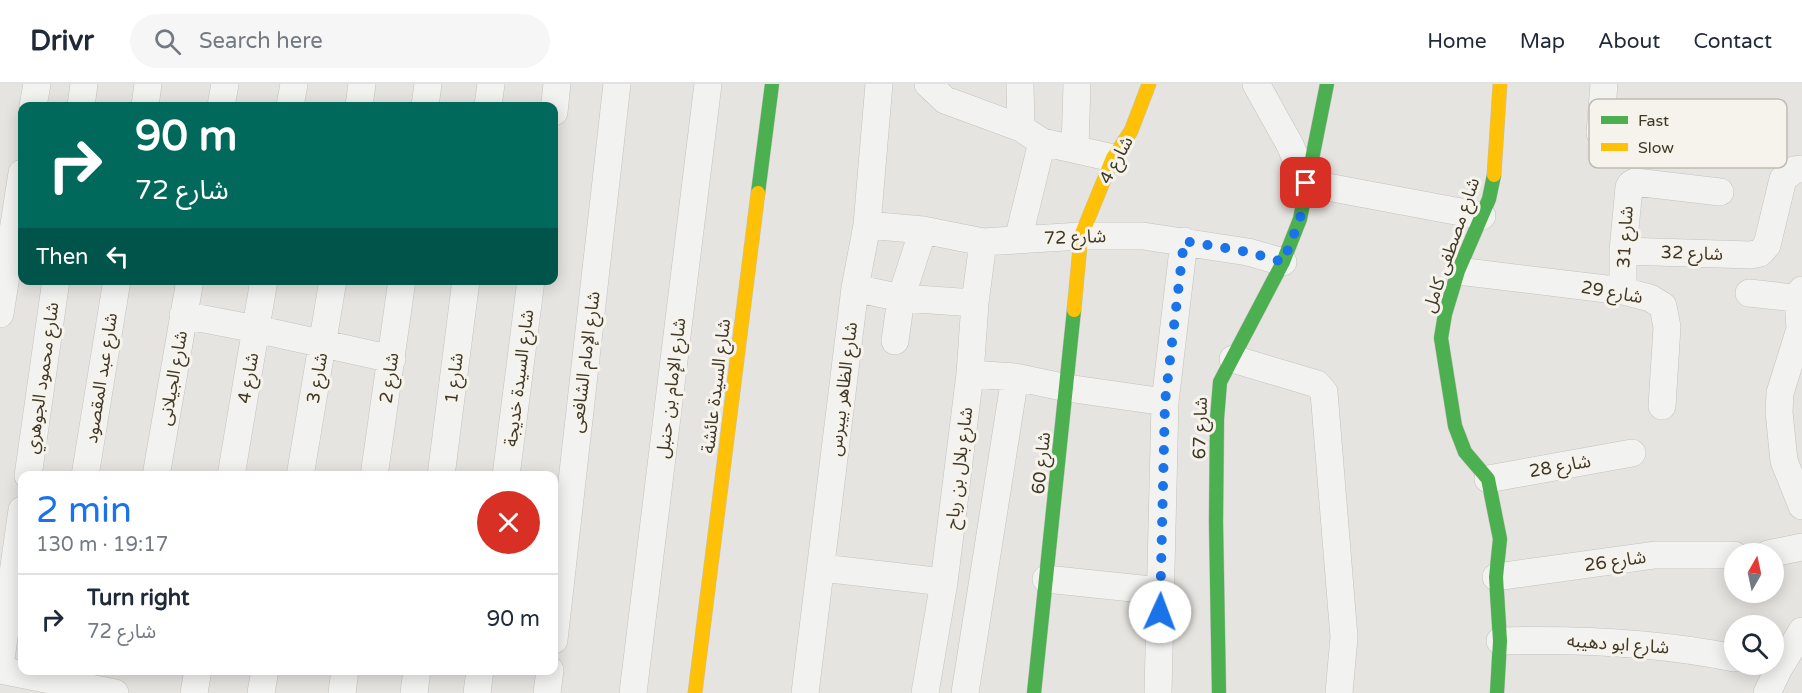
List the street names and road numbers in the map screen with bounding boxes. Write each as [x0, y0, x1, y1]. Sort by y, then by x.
street label: شارع 4 [1094, 132, 1140, 189]
street label: شارع مصطفى كامل [1418, 175, 1487, 316]
street label: شارع 31 [1612, 205, 1641, 269]
street label: شارع 72 [1043, 225, 1107, 252]
street label: شارع 32 [1660, 241, 1724, 268]
street label: شارع 29 [1579, 276, 1645, 311]
street label: شارع الإمام الشافعى [565, 290, 608, 435]
street label: شارع محمود الجوهري [20, 301, 67, 456]
street label: شارع السيدة خديجة [500, 308, 541, 448]
street label: شارع عبد المقصود [80, 311, 125, 445]
street label: شارع الإمام بن حنبل [651, 317, 694, 460]
street label: شارع السيدة عائشة [697, 317, 738, 455]
street label: شارع الظاهر بيبرس [824, 321, 865, 458]
street label: شارع الجيلانى [154, 329, 195, 428]
street label: شارع 4 [233, 351, 266, 406]
street label: شارع 3 [302, 351, 335, 406]
street label: شارع 2 [375, 351, 406, 405]
street label: شارع 1 [440, 351, 471, 405]
street label: شارع 67 [1188, 396, 1215, 460]
street label: شارع بلال بن رباح [941, 406, 980, 531]
street label: شارع 60 [1027, 431, 1058, 495]
street label: شارع 28 [1527, 450, 1593, 485]
street label: شارع 26 [1583, 546, 1648, 579]
street label: شارع ابو دهيبه [1566, 629, 1670, 662]

